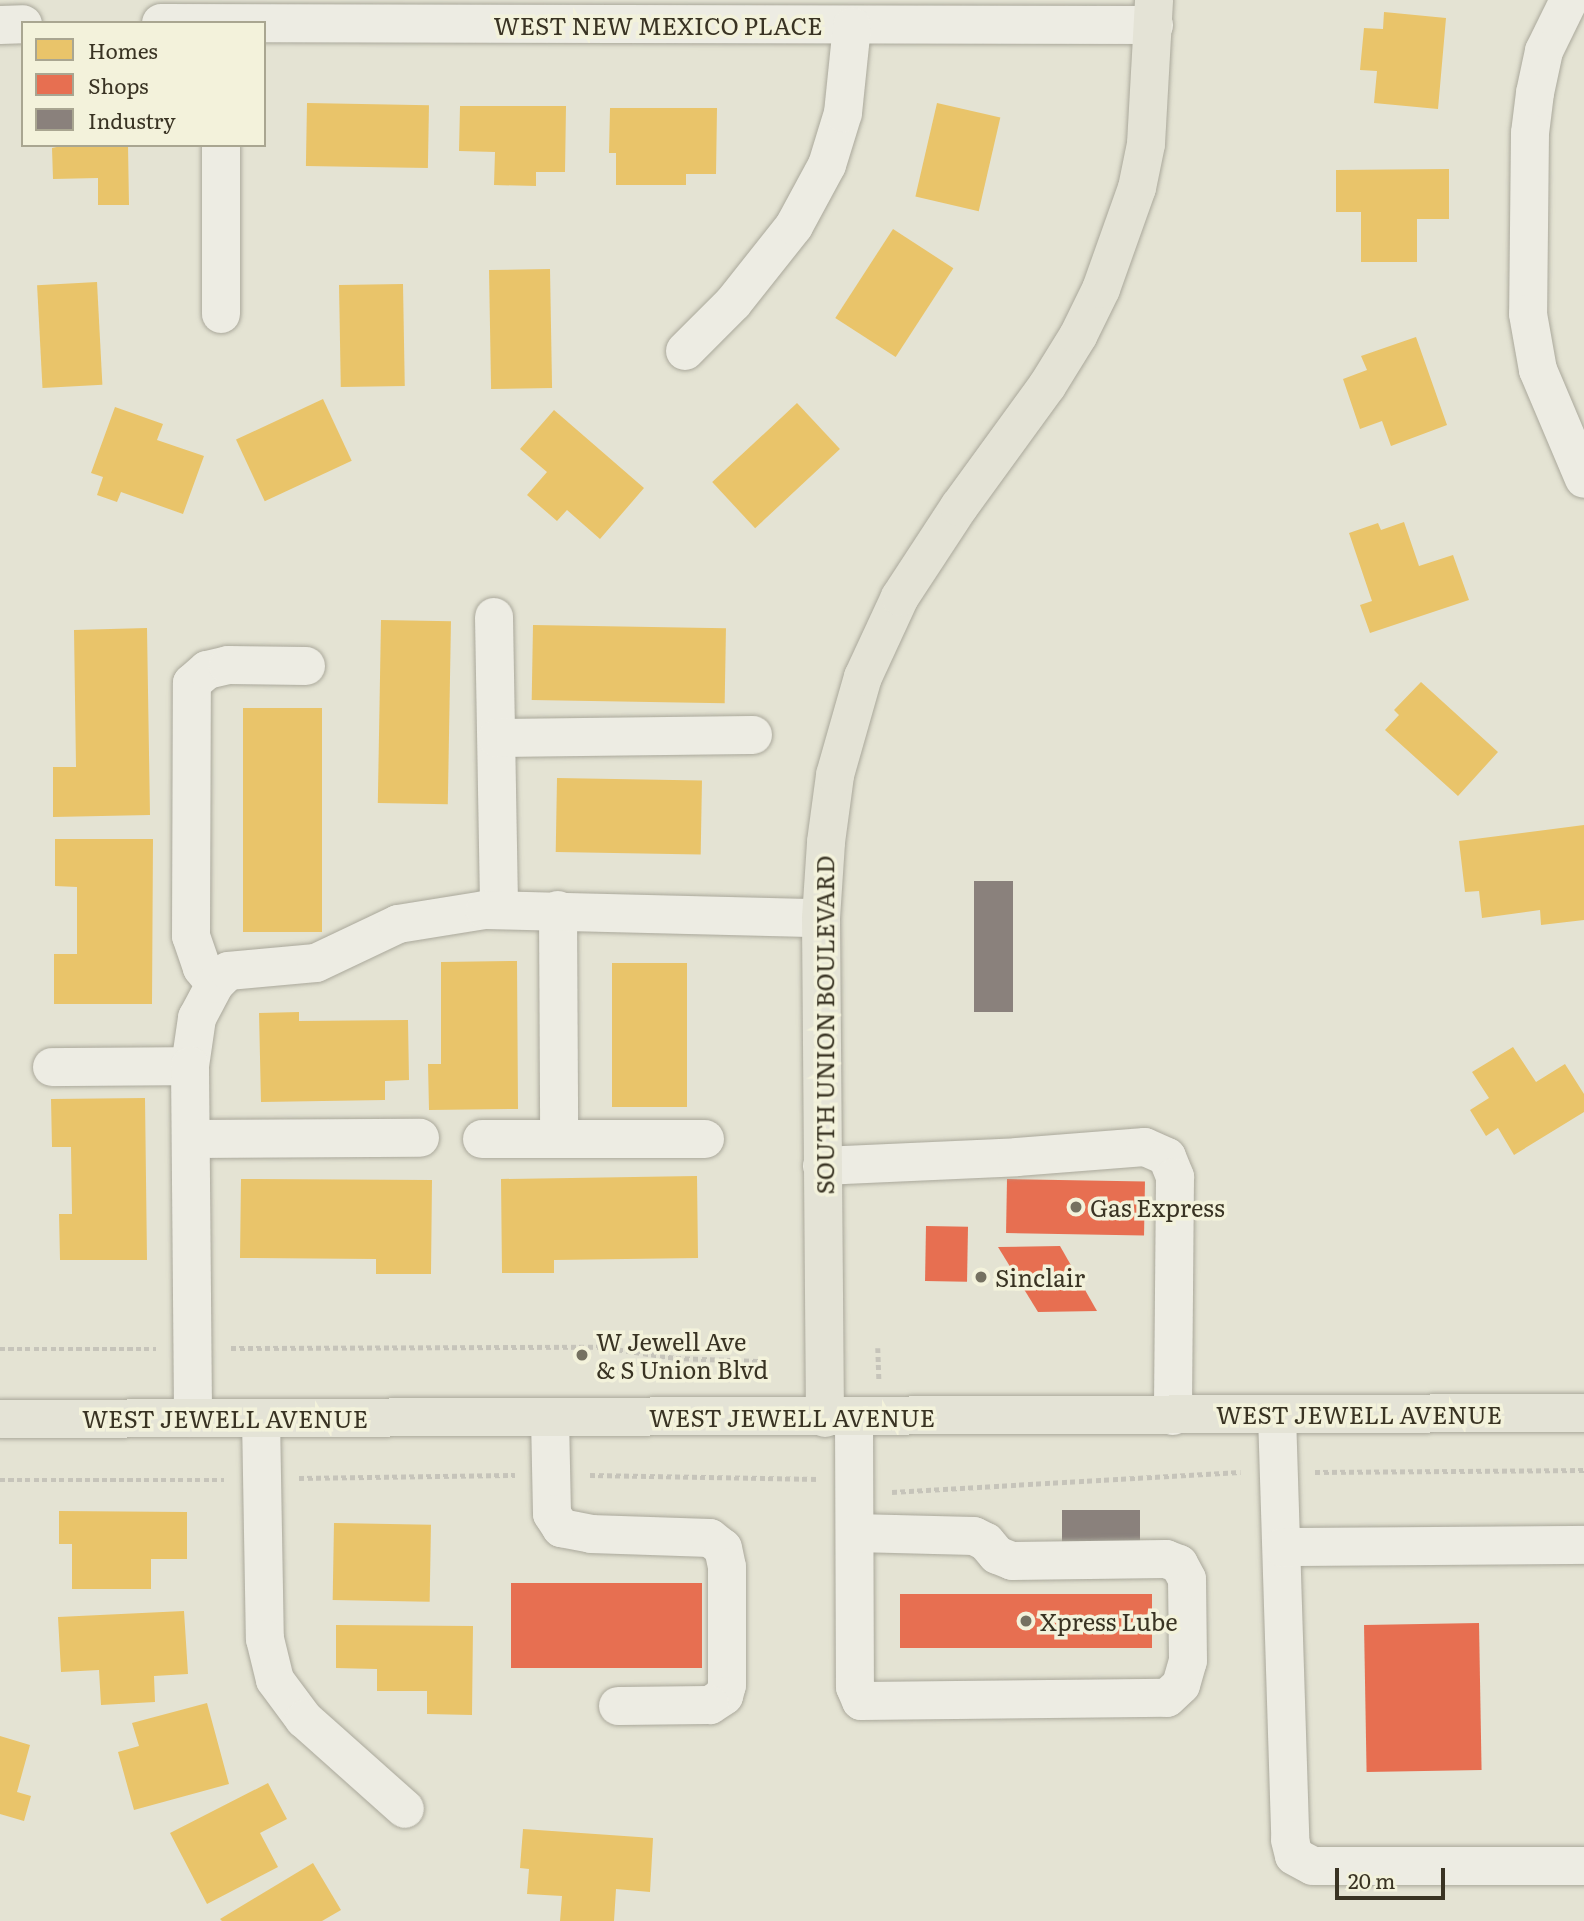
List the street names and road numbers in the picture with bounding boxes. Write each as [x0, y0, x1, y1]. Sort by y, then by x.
street label: WEST NEW MEXICO PLACE [494, 11, 822, 39]
street label: SOUTH UNION BOULEVARD [810, 855, 838, 1195]
street label: WEST JEWELL AVENUE [1216, 1400, 1502, 1428]
street label: WEST JEWELL AVENUE [649, 1403, 935, 1431]
street label: WEST JEWELL AVENUE [82, 1404, 368, 1432]

